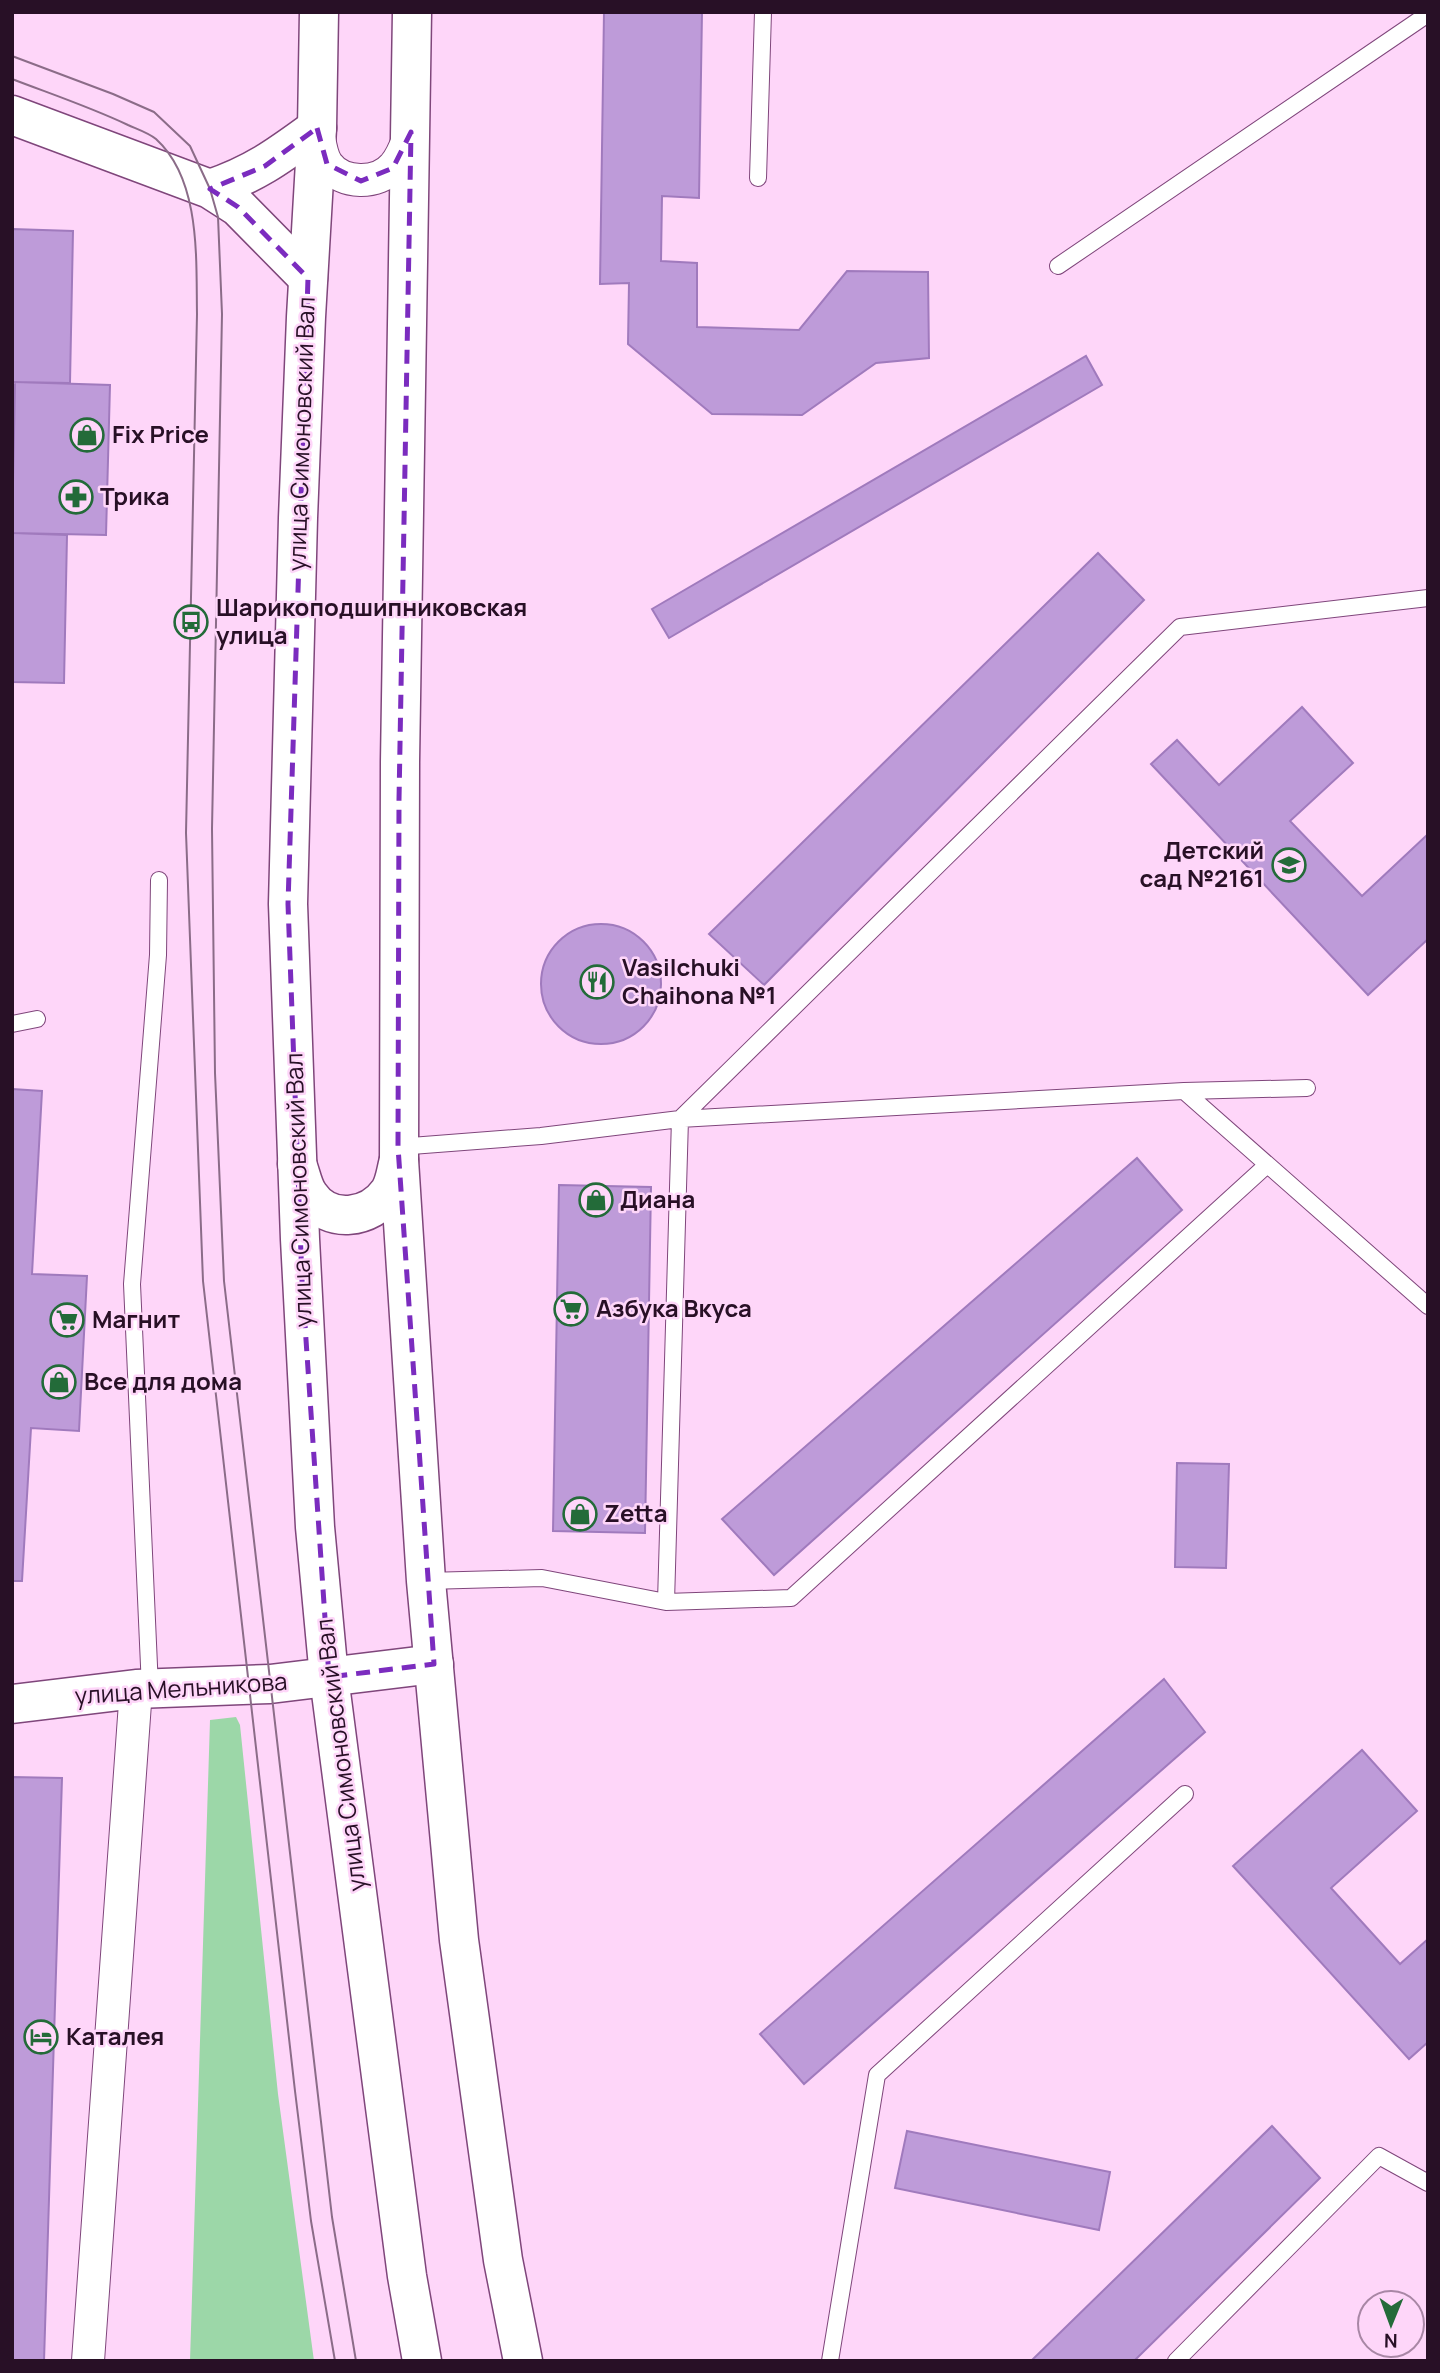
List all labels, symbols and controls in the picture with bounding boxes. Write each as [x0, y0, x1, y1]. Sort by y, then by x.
street label: улица Симоновский Вал [279, 296, 322, 572]
shop icon: Fix Price [68, 416, 106, 454]
place label: Fix Price [112, 417, 209, 450]
pharmacy icon: Трика [57, 478, 95, 516]
place label: Трика [100, 479, 169, 512]
place label: Шарикоподшипниковская улица [216, 590, 527, 651]
bus stop icon: Шарикоподшипниковская улица [172, 603, 210, 641]
place label: Детский сад №2161 [1140, 833, 1264, 894]
school or university icon: Детский сад №2161 [1270, 846, 1308, 884]
place label: Vasilchuki Chaihona №1 [622, 950, 776, 1011]
restaurant icon: Vasilchuki Chaihona №1 [578, 963, 616, 1001]
street label: улица Симоновский Вал [276, 1052, 319, 1328]
shop icon: Диана [577, 1181, 615, 1219]
place label: Диана [620, 1182, 695, 1215]
supermarket icon: Азбука Вкуса [552, 1290, 590, 1328]
place label: Азбука Вкуса [596, 1291, 752, 1324]
supermarket icon: Магнит [48, 1301, 86, 1339]
place label: Магнит [92, 1302, 180, 1335]
shop icon: Все для дома [40, 1363, 78, 1401]
place label: Все для дома [84, 1364, 242, 1397]
shop icon: Zetta [561, 1495, 599, 1533]
place label: Zetta [604, 1496, 668, 1529]
street label: улица Симоновский Вал [306, 1617, 373, 1893]
street label: улица Мельникова [74, 1664, 288, 1711]
hotel icon: Каталея [22, 2018, 60, 2056]
place label: Каталея [66, 2019, 164, 2052]
north arrow [1356, 2289, 1426, 2359]
text: N [1384, 2328, 1398, 2354]

